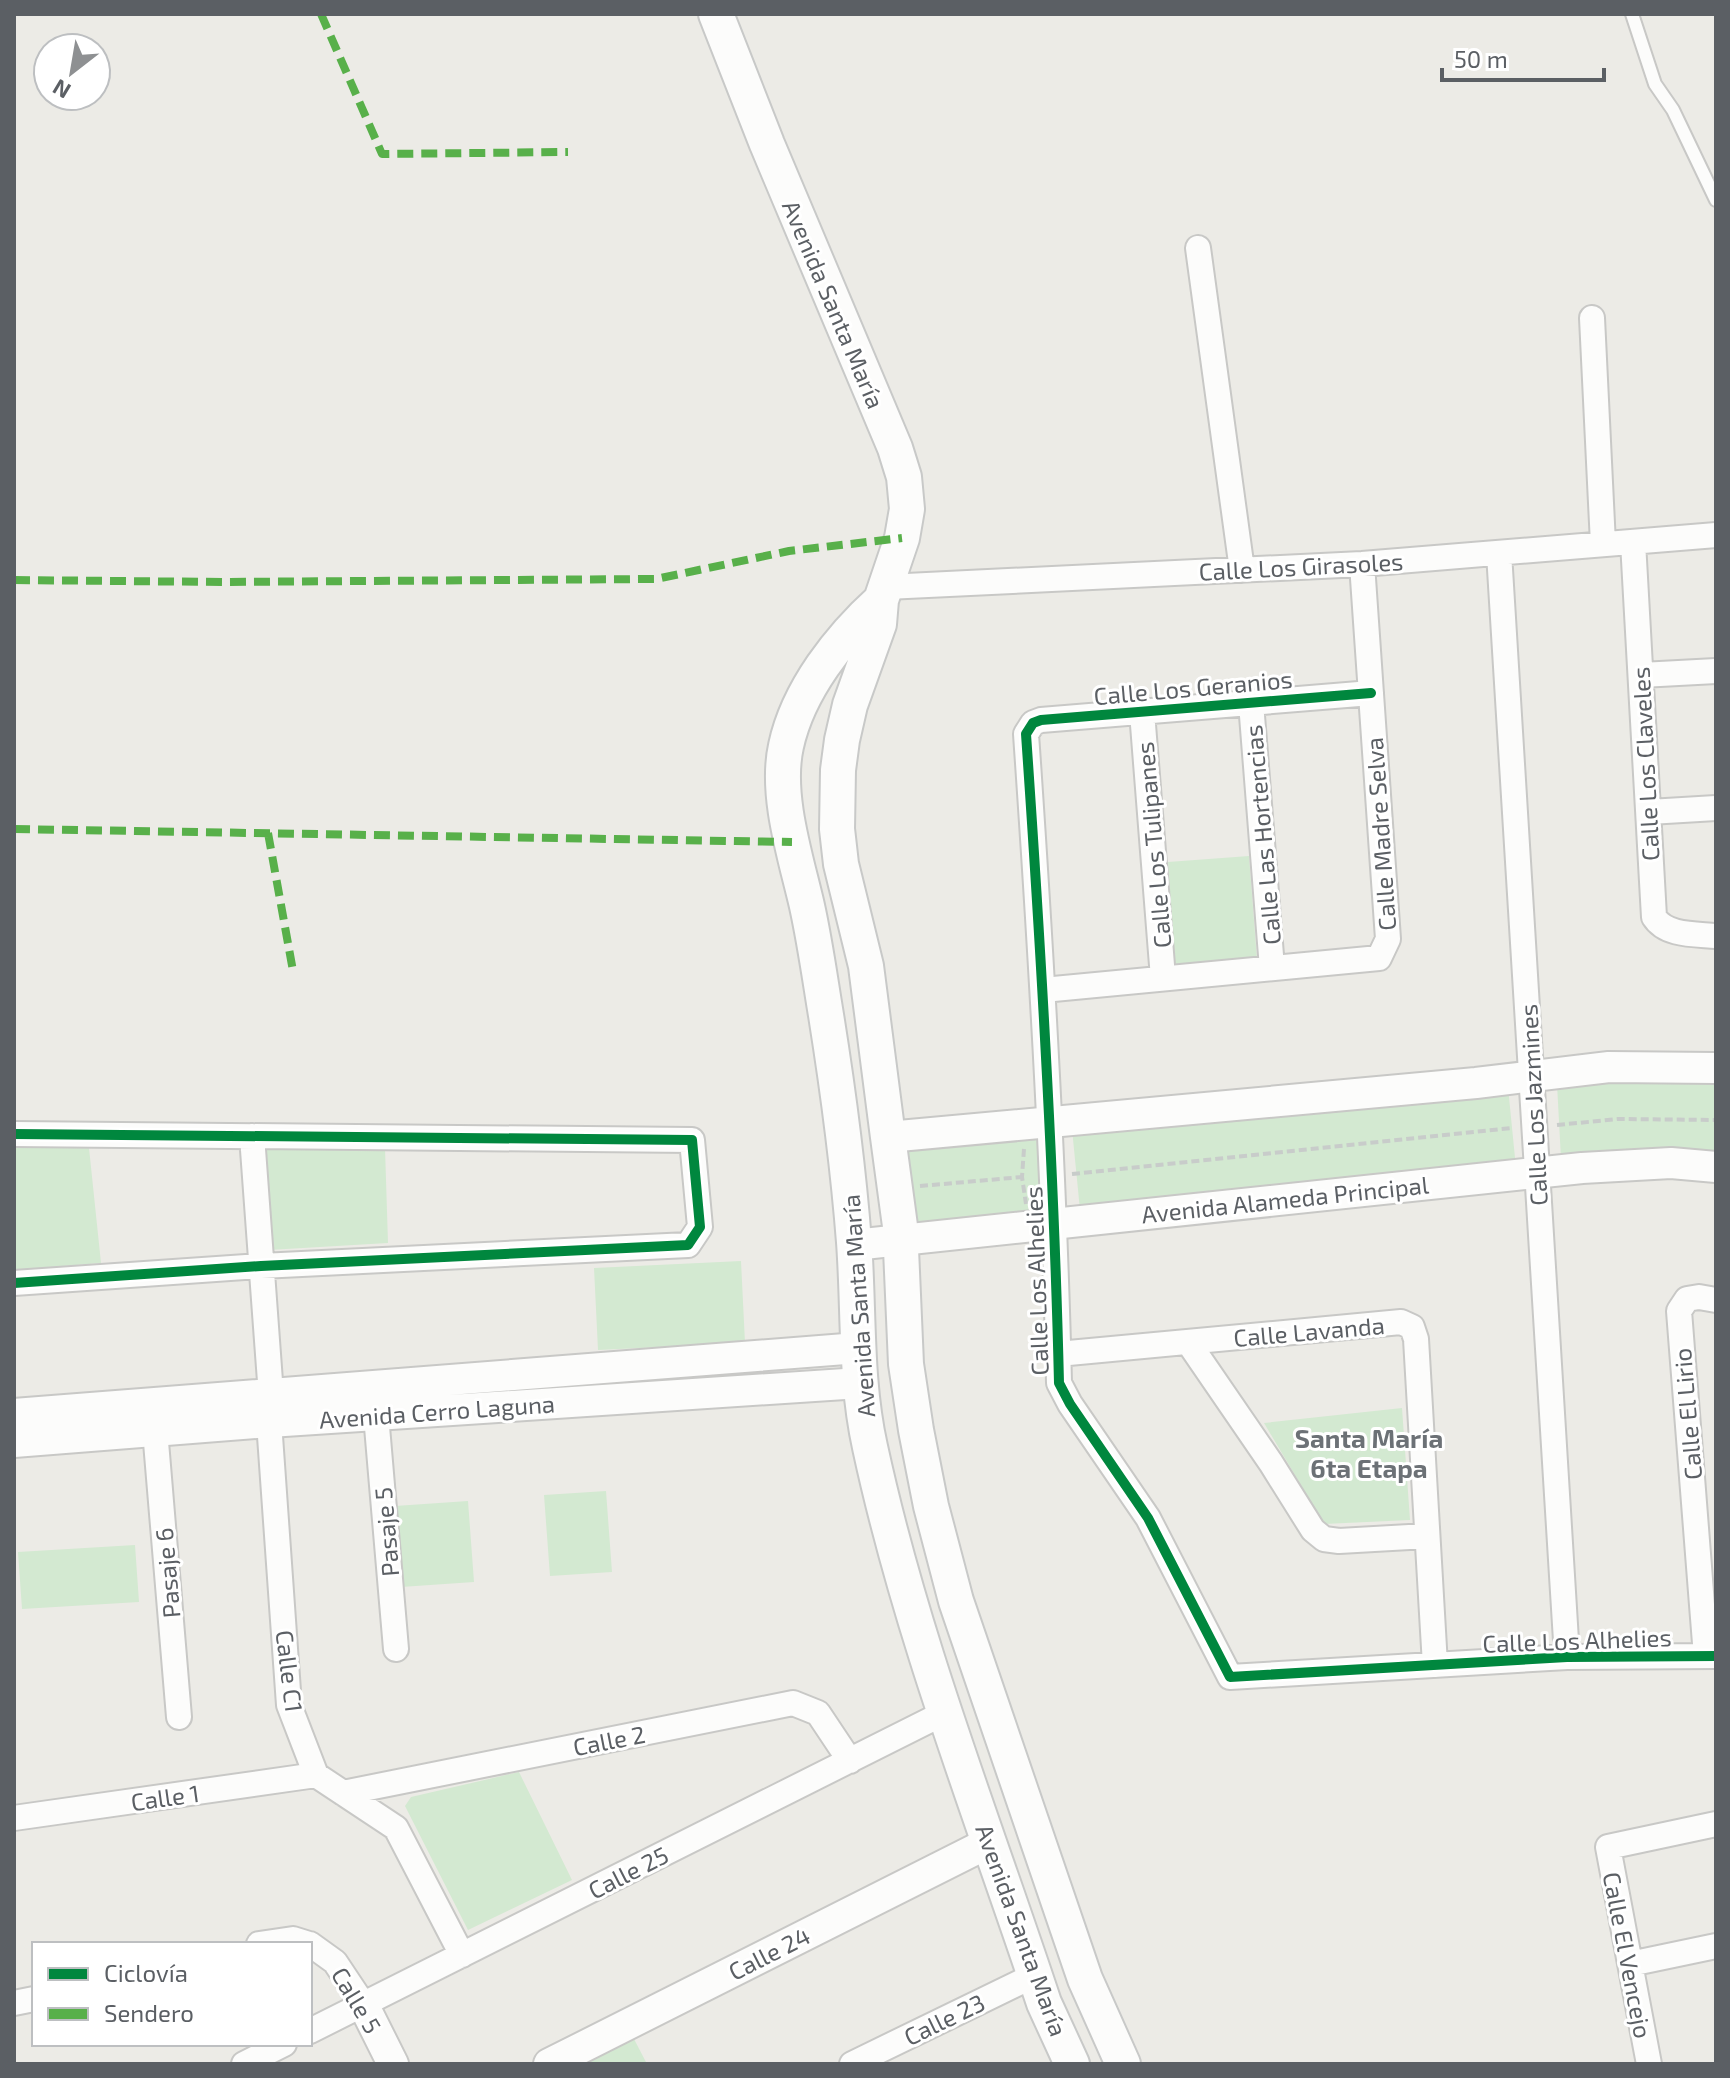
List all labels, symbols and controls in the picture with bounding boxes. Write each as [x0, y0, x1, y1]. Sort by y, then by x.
north arrow [32, 32, 112, 112]
scale bar [1442, 32, 1604, 82]
text: 50 m [1454, 44, 1508, 73]
text: N [48, 75, 75, 105]
street label: Avenida Santa María [777, 196, 891, 412]
street label: Calle Los Girasoles [1198, 546, 1404, 586]
street label: Calle Los Geranios [1092, 664, 1294, 710]
street label: Calle Los Claveles [1625, 666, 1665, 862]
street label: Calle Las Hortencias [1238, 724, 1286, 946]
street label: Calle Madre Selva [1359, 736, 1401, 932]
street label: Calle Los Tulipanes [1130, 741, 1176, 949]
street label: Calle Los Jazmines [1513, 1003, 1553, 1207]
street label: Avenida Alameda Principal [1140, 1169, 1430, 1229]
street label: Calle Los Alhelies [1018, 1186, 1054, 1376]
street label: Avenida Santa María [836, 1194, 880, 1418]
street label: Calle Lavanda [1232, 1310, 1386, 1352]
street label: Calle El Lirio [1667, 1347, 1707, 1481]
street label: Avenida Cerro Laguna [318, 1388, 556, 1434]
district label: Santa María 6ta Etapa [1295, 1422, 1443, 1483]
street label: Pasaje 5 [368, 1486, 404, 1578]
street label: Pasaje 6 [149, 1527, 185, 1619]
street label: Calle Los Alhelies [1482, 1622, 1672, 1658]
street label: Calle C1 [271, 1628, 309, 1714]
street label: Calle 2 [570, 1719, 648, 1761]
street label: Calle 1 [129, 1778, 201, 1816]
street label: Avenida Santa María [970, 1820, 1074, 2040]
street label: Calle 25 [583, 1840, 673, 1904]
street label: Calle El Vencejo [1598, 1869, 1658, 2041]
street label: Calle 24 [723, 1920, 815, 1986]
legend [32, 1942, 312, 2046]
text: Ciclovía [104, 1958, 188, 1987]
street label: Calle 5 [326, 1962, 388, 2038]
street label: Calle 23 [899, 1987, 989, 2051]
text: Sendero [104, 1998, 194, 2027]

